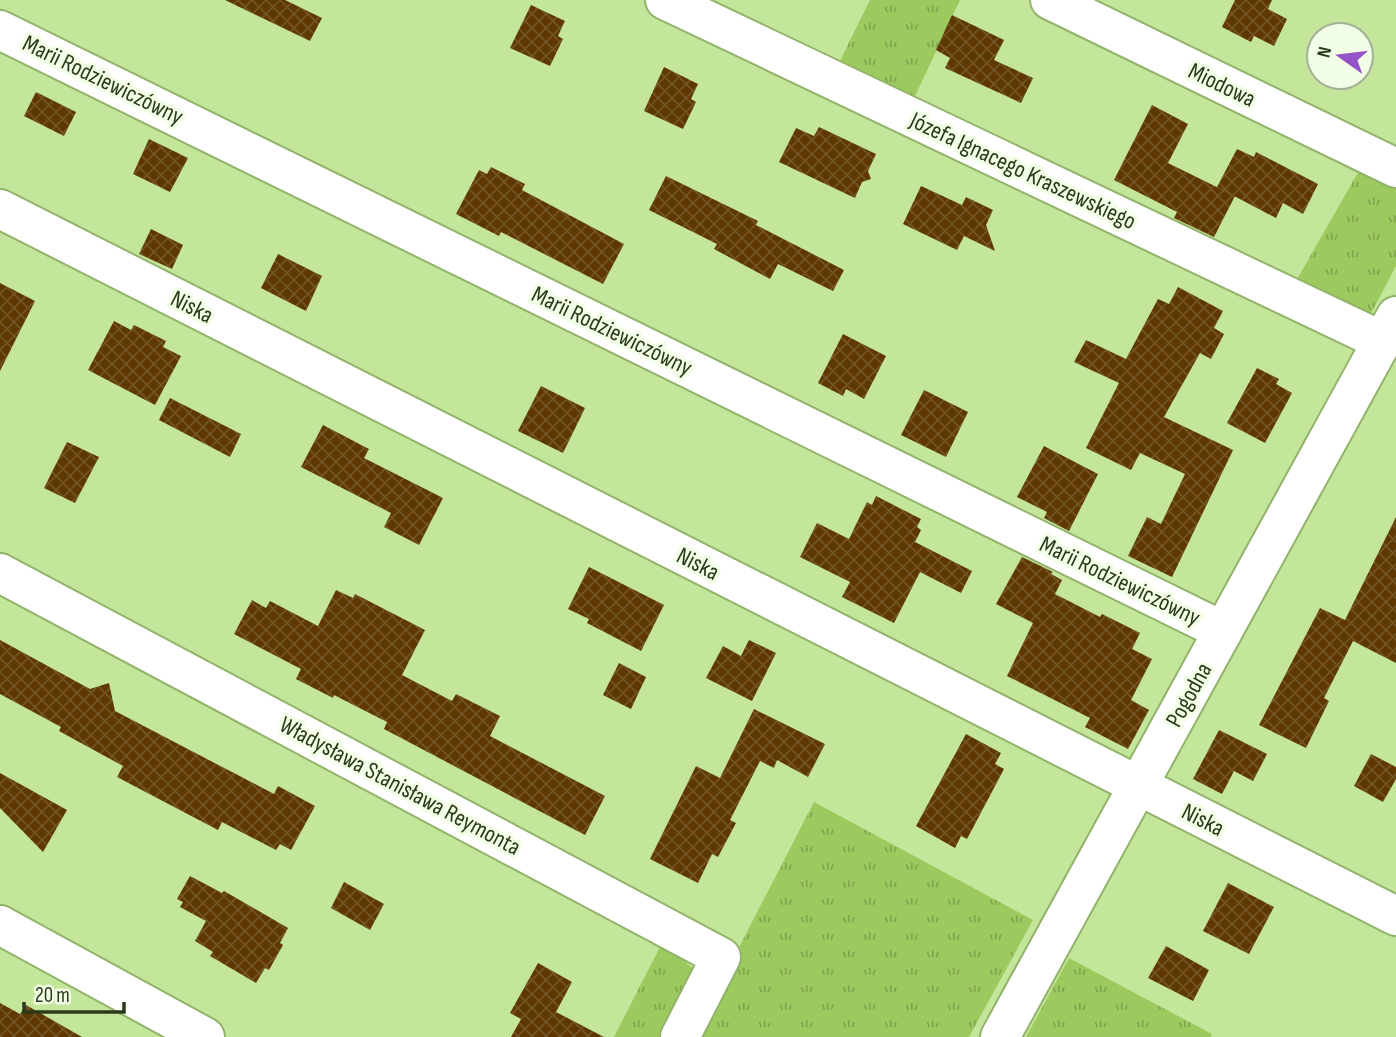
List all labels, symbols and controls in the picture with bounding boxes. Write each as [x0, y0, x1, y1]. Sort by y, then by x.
north arrow [1305, 21, 1375, 91]
street label: Marii Rodziewiczówny [18, 29, 188, 131]
text: N [1313, 45, 1337, 60]
street label: Miodowa [1184, 56, 1260, 114]
street label: Józefa Ignacego Kraszewskiego [904, 105, 1141, 236]
street label: Marii Rodziewiczówny [527, 280, 697, 382]
street label: Niska [166, 284, 218, 330]
street label: Marii Rodziewiczówny [1035, 530, 1205, 632]
street label: Niska [672, 541, 724, 587]
street label: Pogodna [1160, 658, 1218, 732]
street label: Władysława Stanisława Reymonta [275, 710, 525, 862]
street label: Niska [1177, 797, 1229, 843]
scale bar [24, 970, 124, 1014]
text: 20 m [35, 983, 70, 1008]

